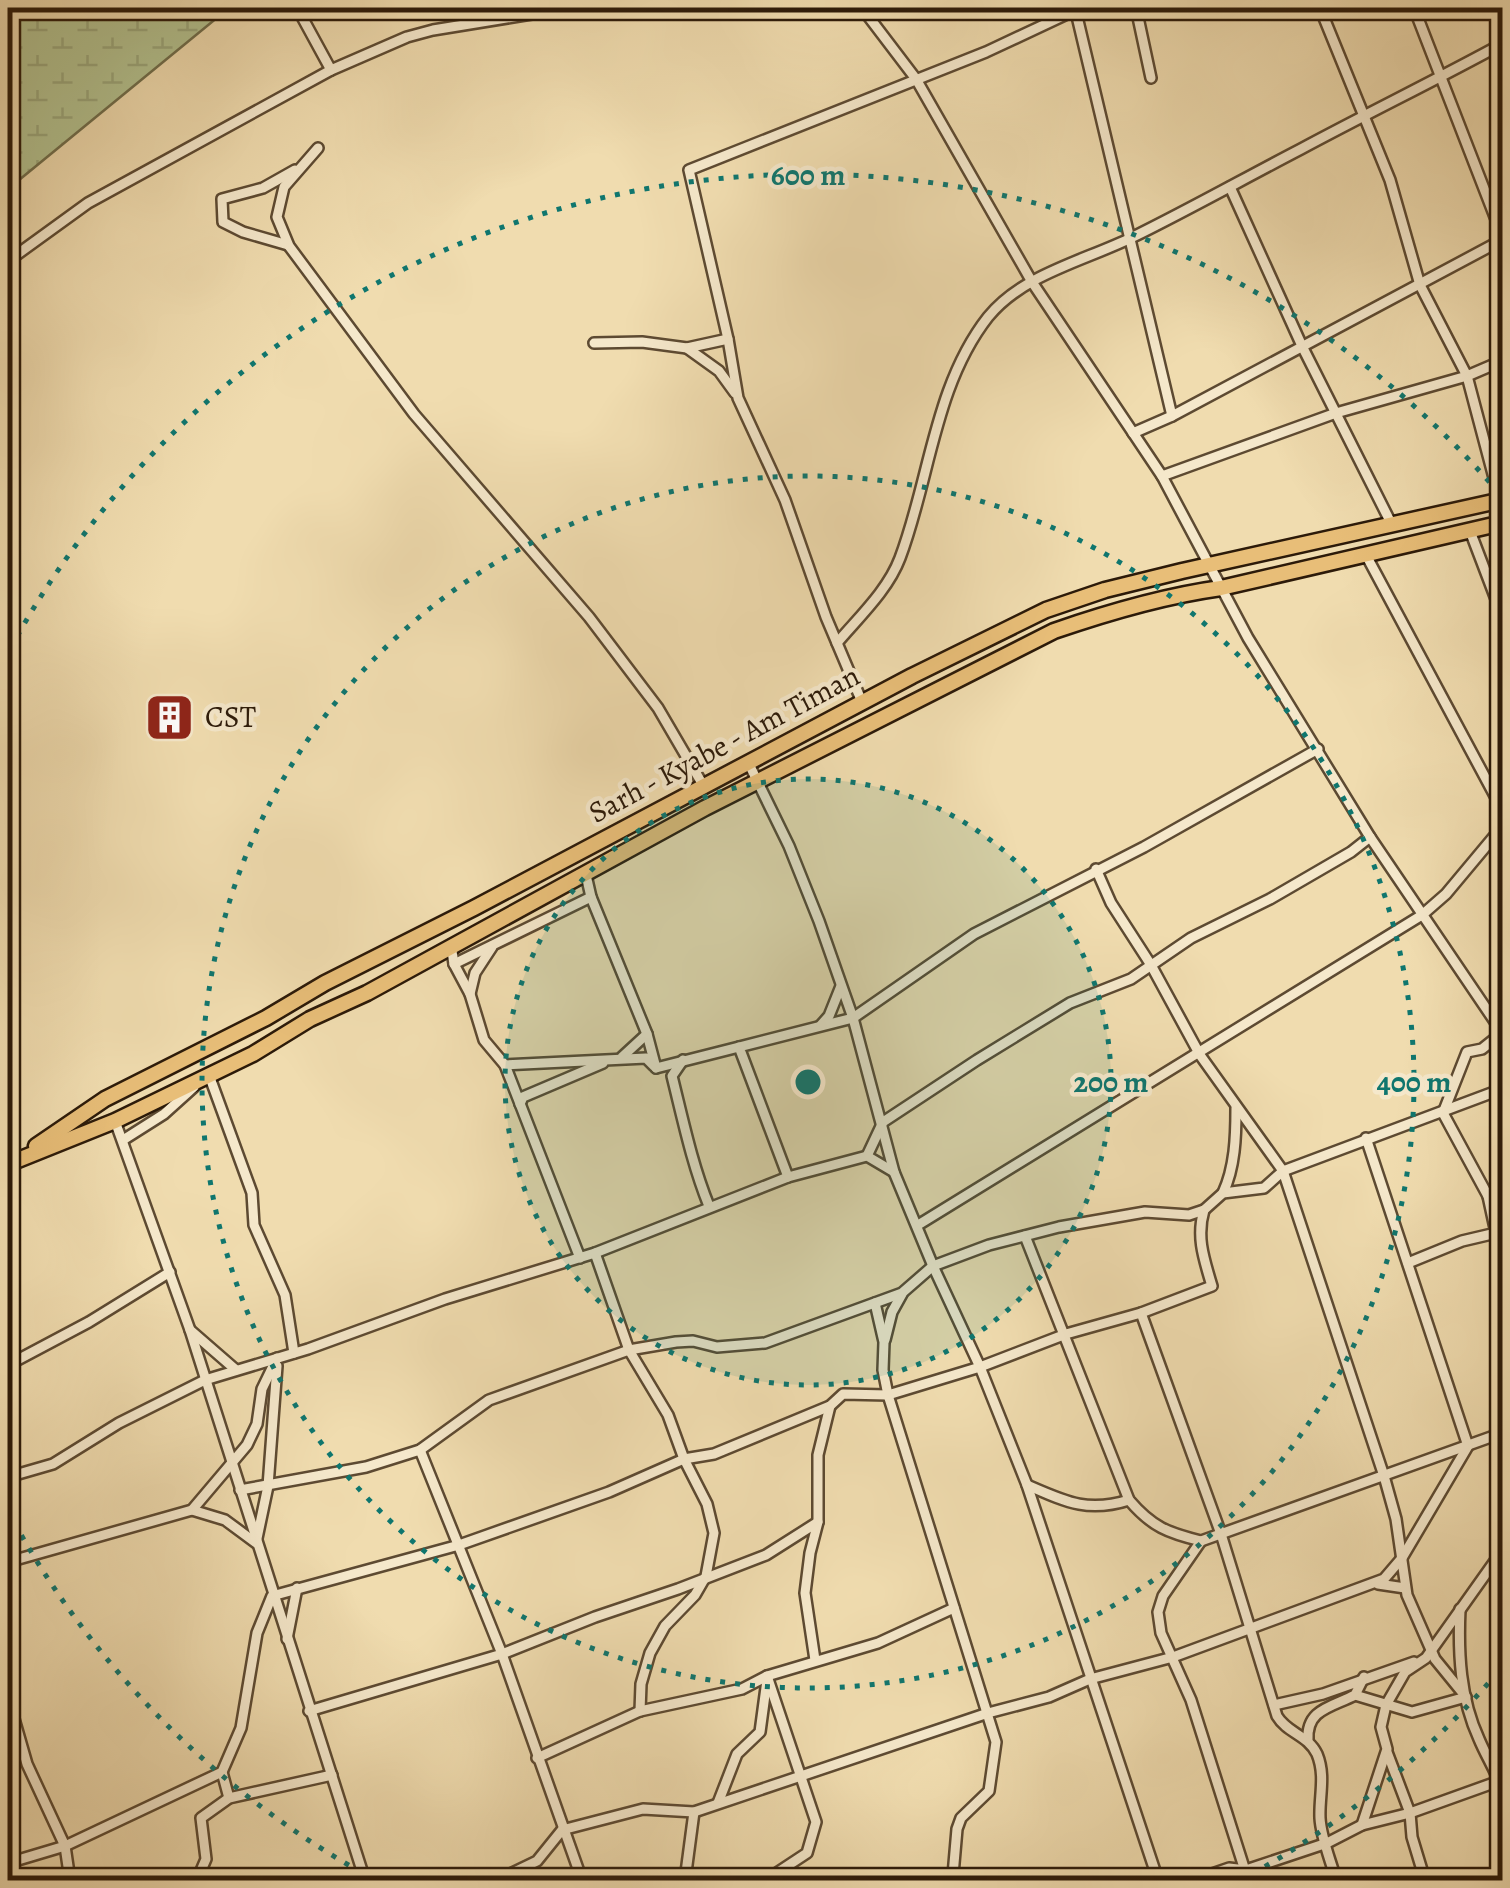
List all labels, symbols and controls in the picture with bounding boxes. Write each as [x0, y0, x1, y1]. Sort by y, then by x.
text: 600 m [771, 155, 845, 195]
street label: Sarh - Kyabe - Am Timan [581, 656, 867, 832]
building icon: CST [144, 691, 196, 743]
place label: CST [205, 697, 257, 737]
text: 200 m [1073, 1062, 1149, 1102]
text: 400 m [1377, 1062, 1451, 1102]
centre of rings [790, 1064, 826, 1100]

